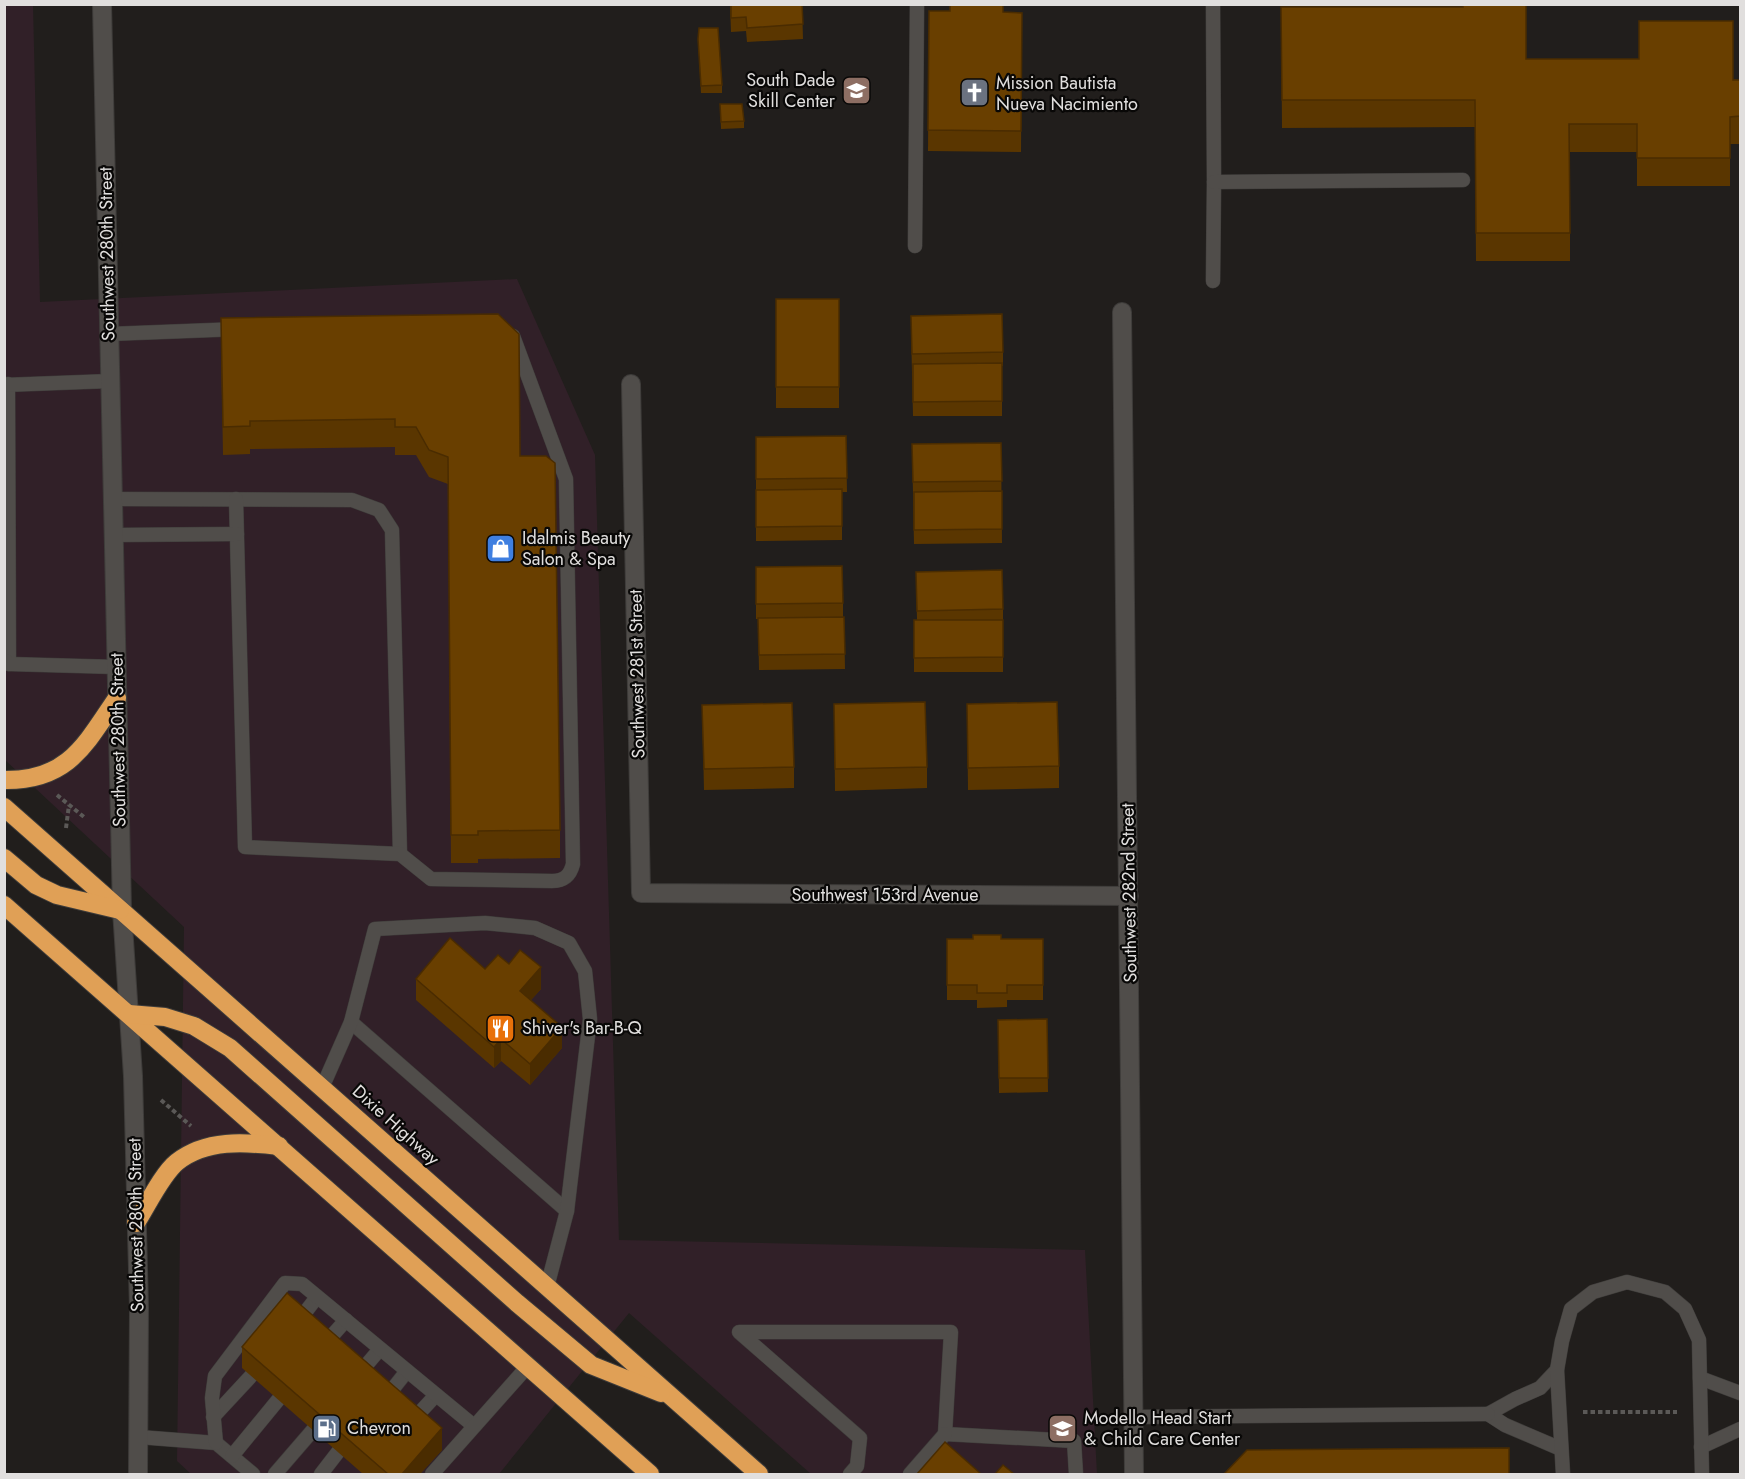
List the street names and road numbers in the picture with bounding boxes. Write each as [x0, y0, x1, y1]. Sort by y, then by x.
street label: Southwest 280th Street [92, 166, 122, 341]
street label: Southwest 281st Street [623, 589, 651, 759]
street label: Southwest 280th Street [103, 652, 133, 827]
street label: Southwest 282nd Street [1114, 802, 1144, 983]
street label: Southwest 153rd Avenue [791, 882, 979, 908]
street label: Dixie Highway [347, 1079, 446, 1171]
street label: Southwest 280th Street [121, 1137, 151, 1312]

